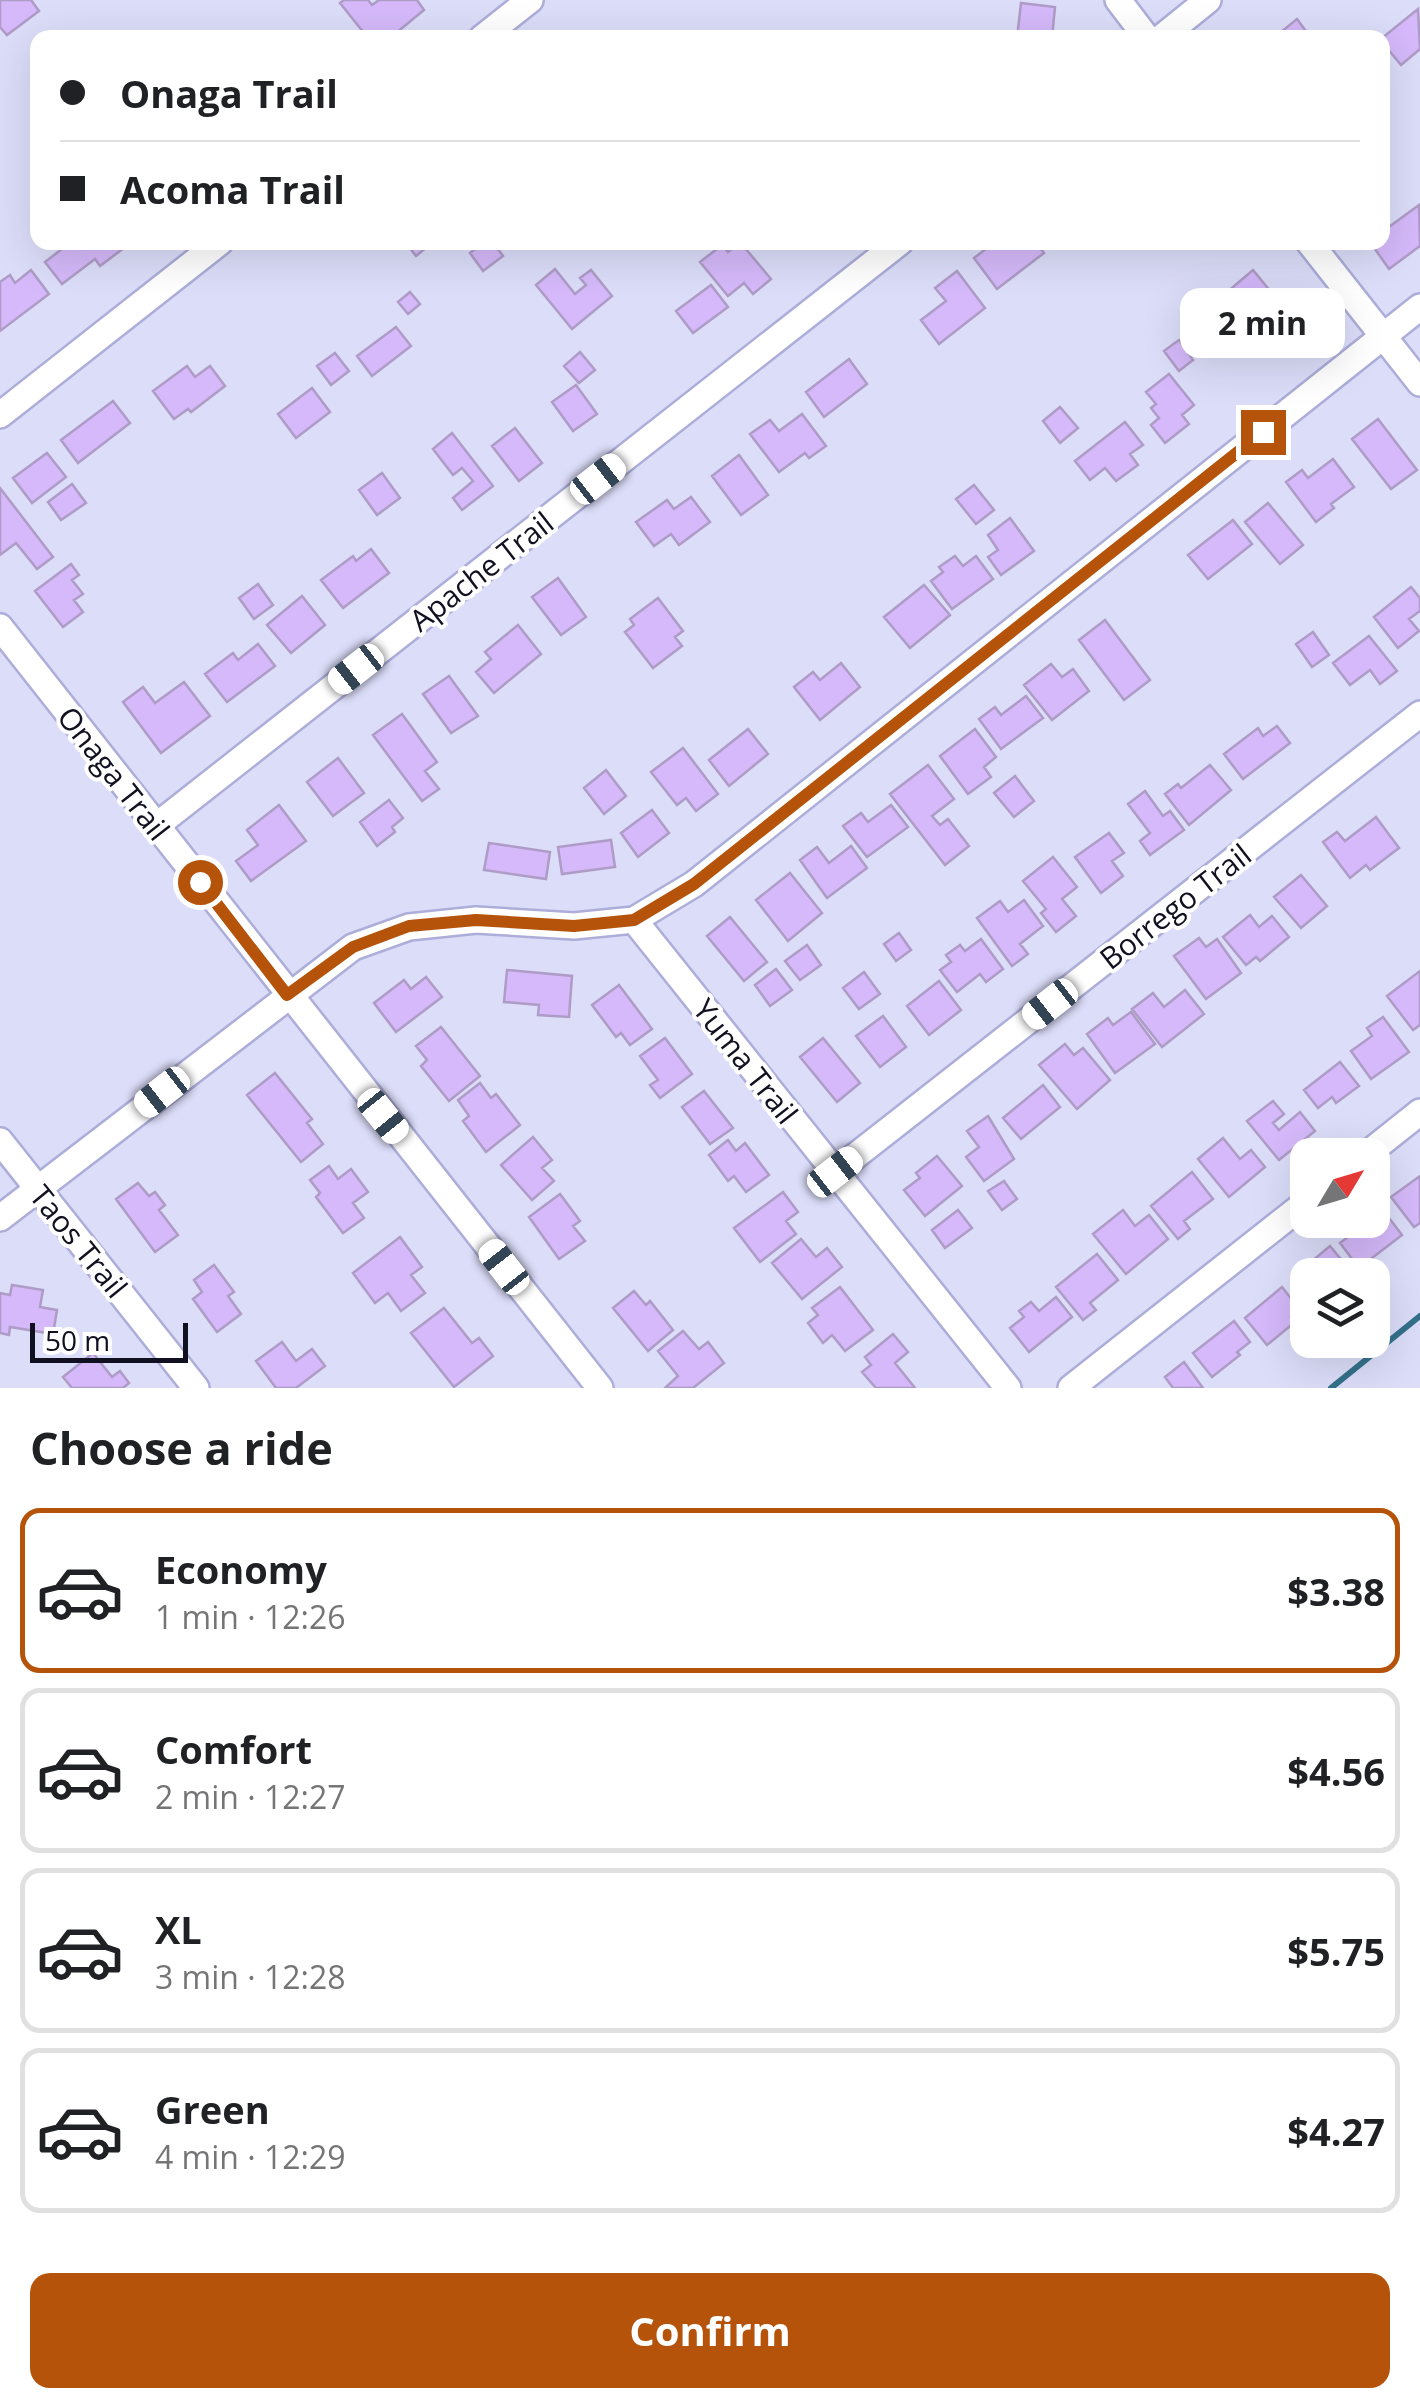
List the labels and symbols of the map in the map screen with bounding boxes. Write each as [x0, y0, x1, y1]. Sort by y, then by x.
callout: 2 min [1180, 287, 1346, 357]
route end [1241, 410, 1286, 455]
car [565, 449, 631, 509]
street label: Apache Trail [401, 502, 561, 640]
car [323, 639, 389, 699]
street label: Onaga Trail [49, 697, 179, 849]
street label: Borrego Trail [1091, 834, 1259, 978]
route start [178, 860, 223, 905]
car [1017, 974, 1083, 1034]
street label: Yuma Trail [684, 990, 808, 1132]
car [129, 1062, 195, 1122]
car [352, 1083, 414, 1149]
north arrow [1290, 1138, 1390, 1238]
car [802, 1142, 868, 1202]
street label: Taos Trail [21, 1176, 137, 1306]
car [474, 1234, 534, 1300]
scale bar [30, 1318, 188, 1362]

